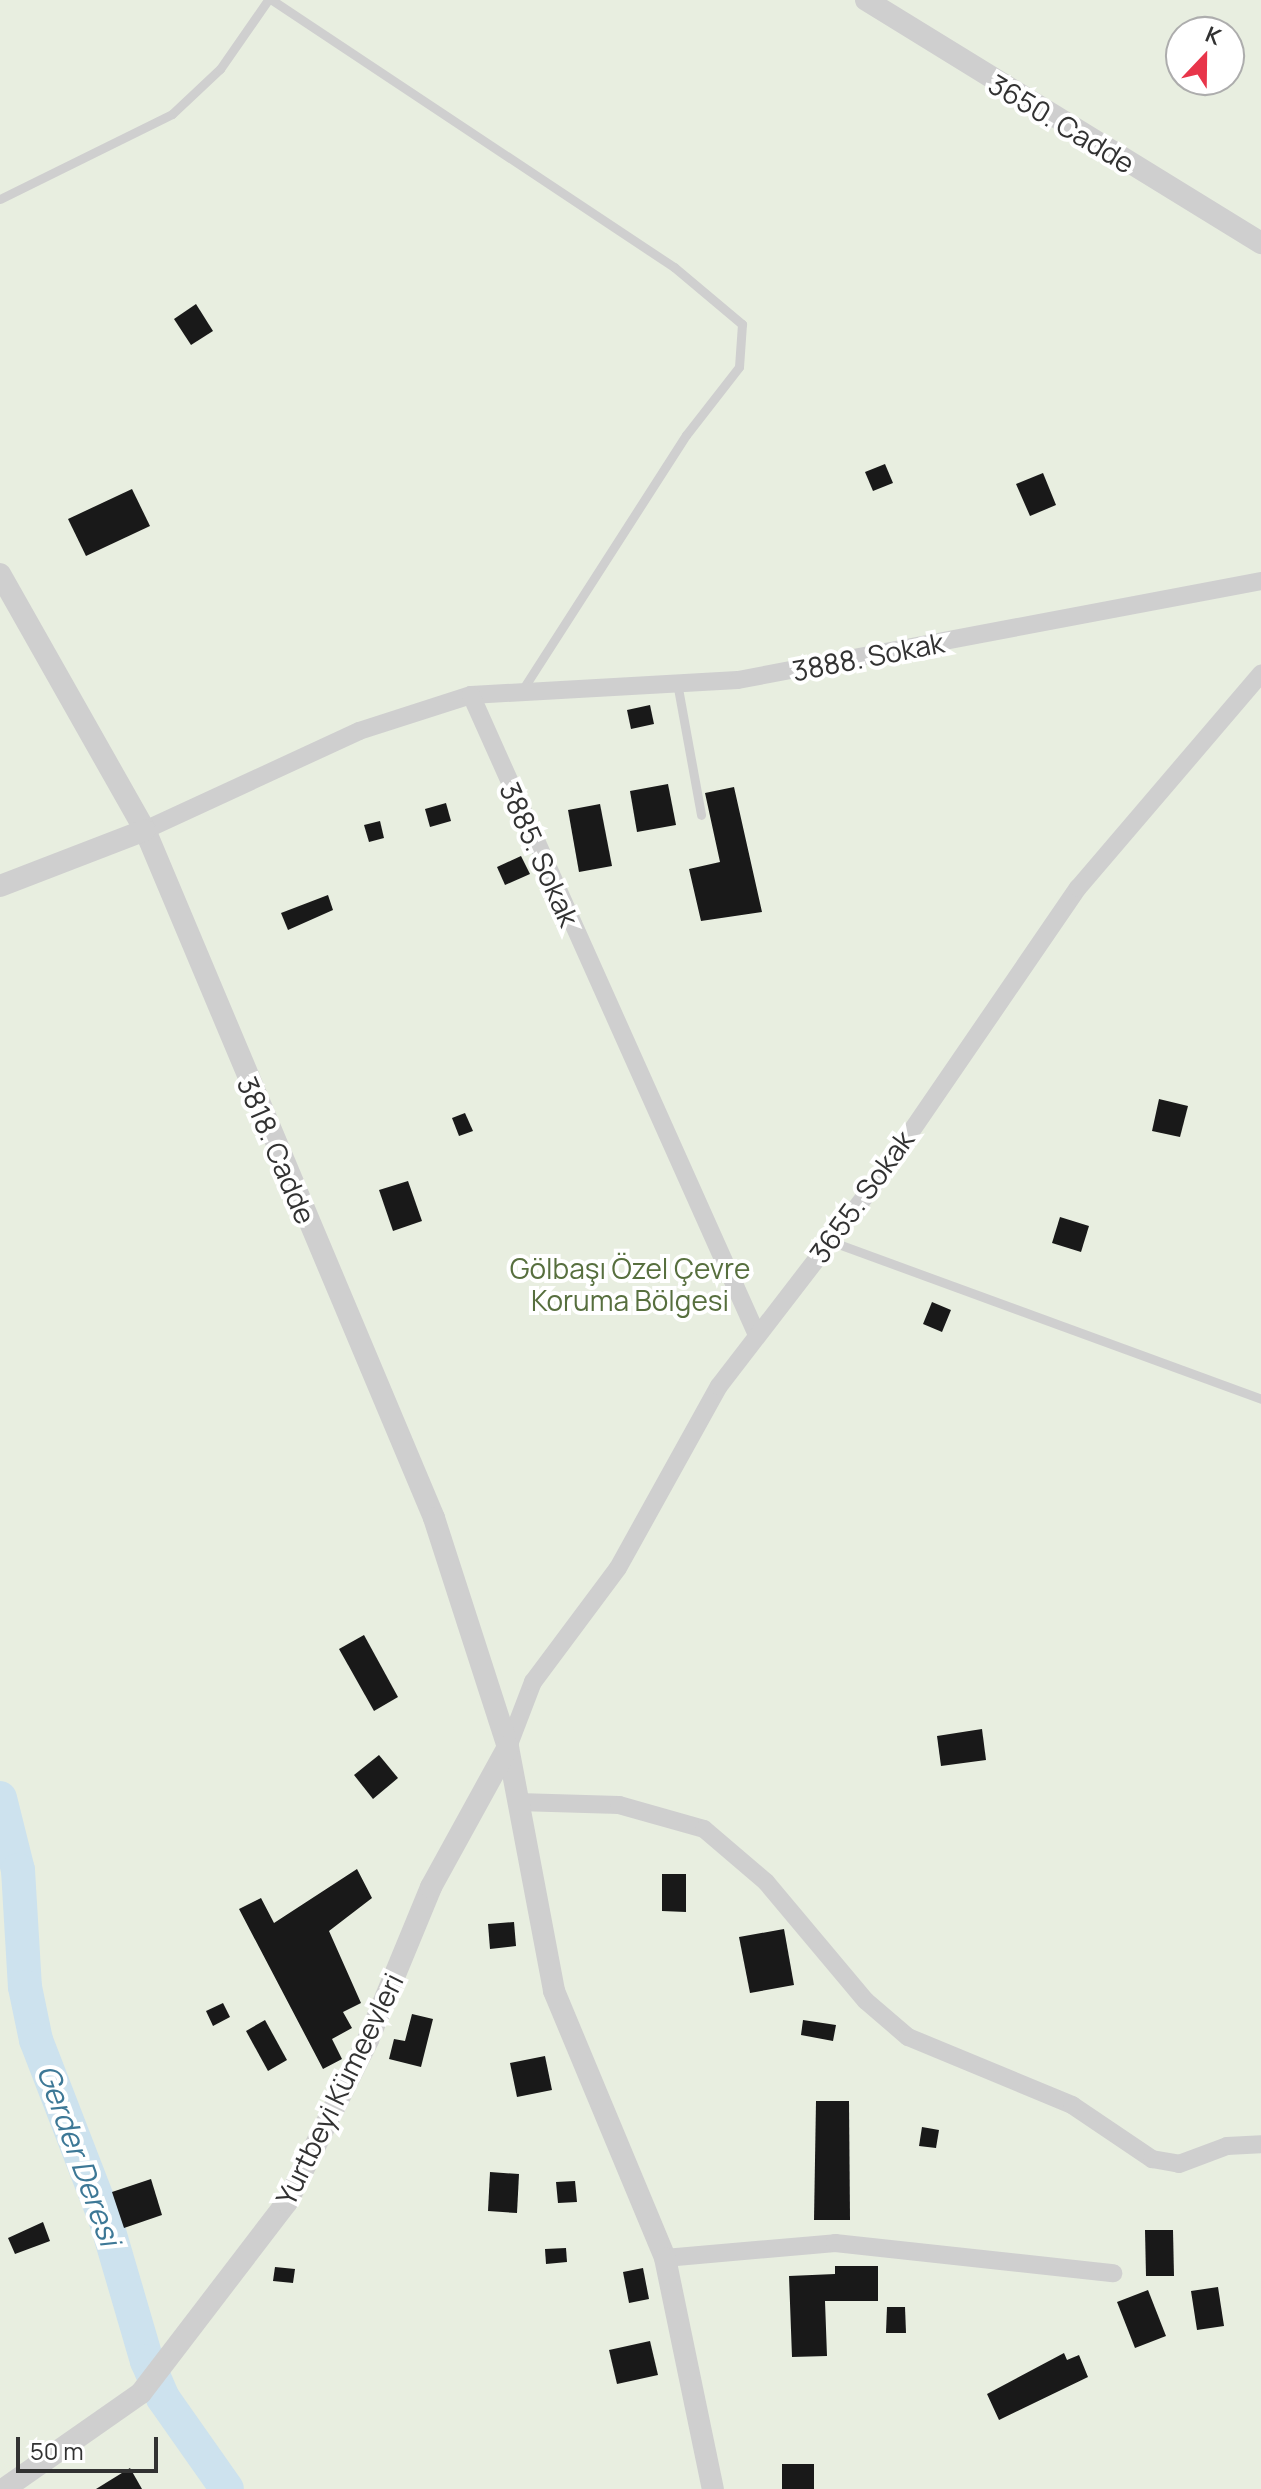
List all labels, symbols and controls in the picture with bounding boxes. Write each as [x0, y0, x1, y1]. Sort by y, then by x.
north arrow [1165, 16, 1245, 96]
text: K [1201, 19, 1225, 52]
street label: 3650. Cadde [983, 66, 1141, 180]
street label: 3888. Sokak [789, 625, 947, 687]
street label: 3885. Sokak [493, 777, 587, 931]
street label: 3818. Cadde [231, 1071, 323, 1229]
street label: 3655. Sokak [802, 1123, 920, 1269]
park label: Gölbaşı Özel Çevre Koruma Bölgesi [510, 1251, 750, 1317]
street label: Yurtbeyi Kümeevleri [268, 1968, 410, 2210]
water label: Gerder Deresi [30, 2060, 128, 2250]
scale bar [20, 2421, 162, 2471]
text: 50 m [30, 2434, 84, 2467]

